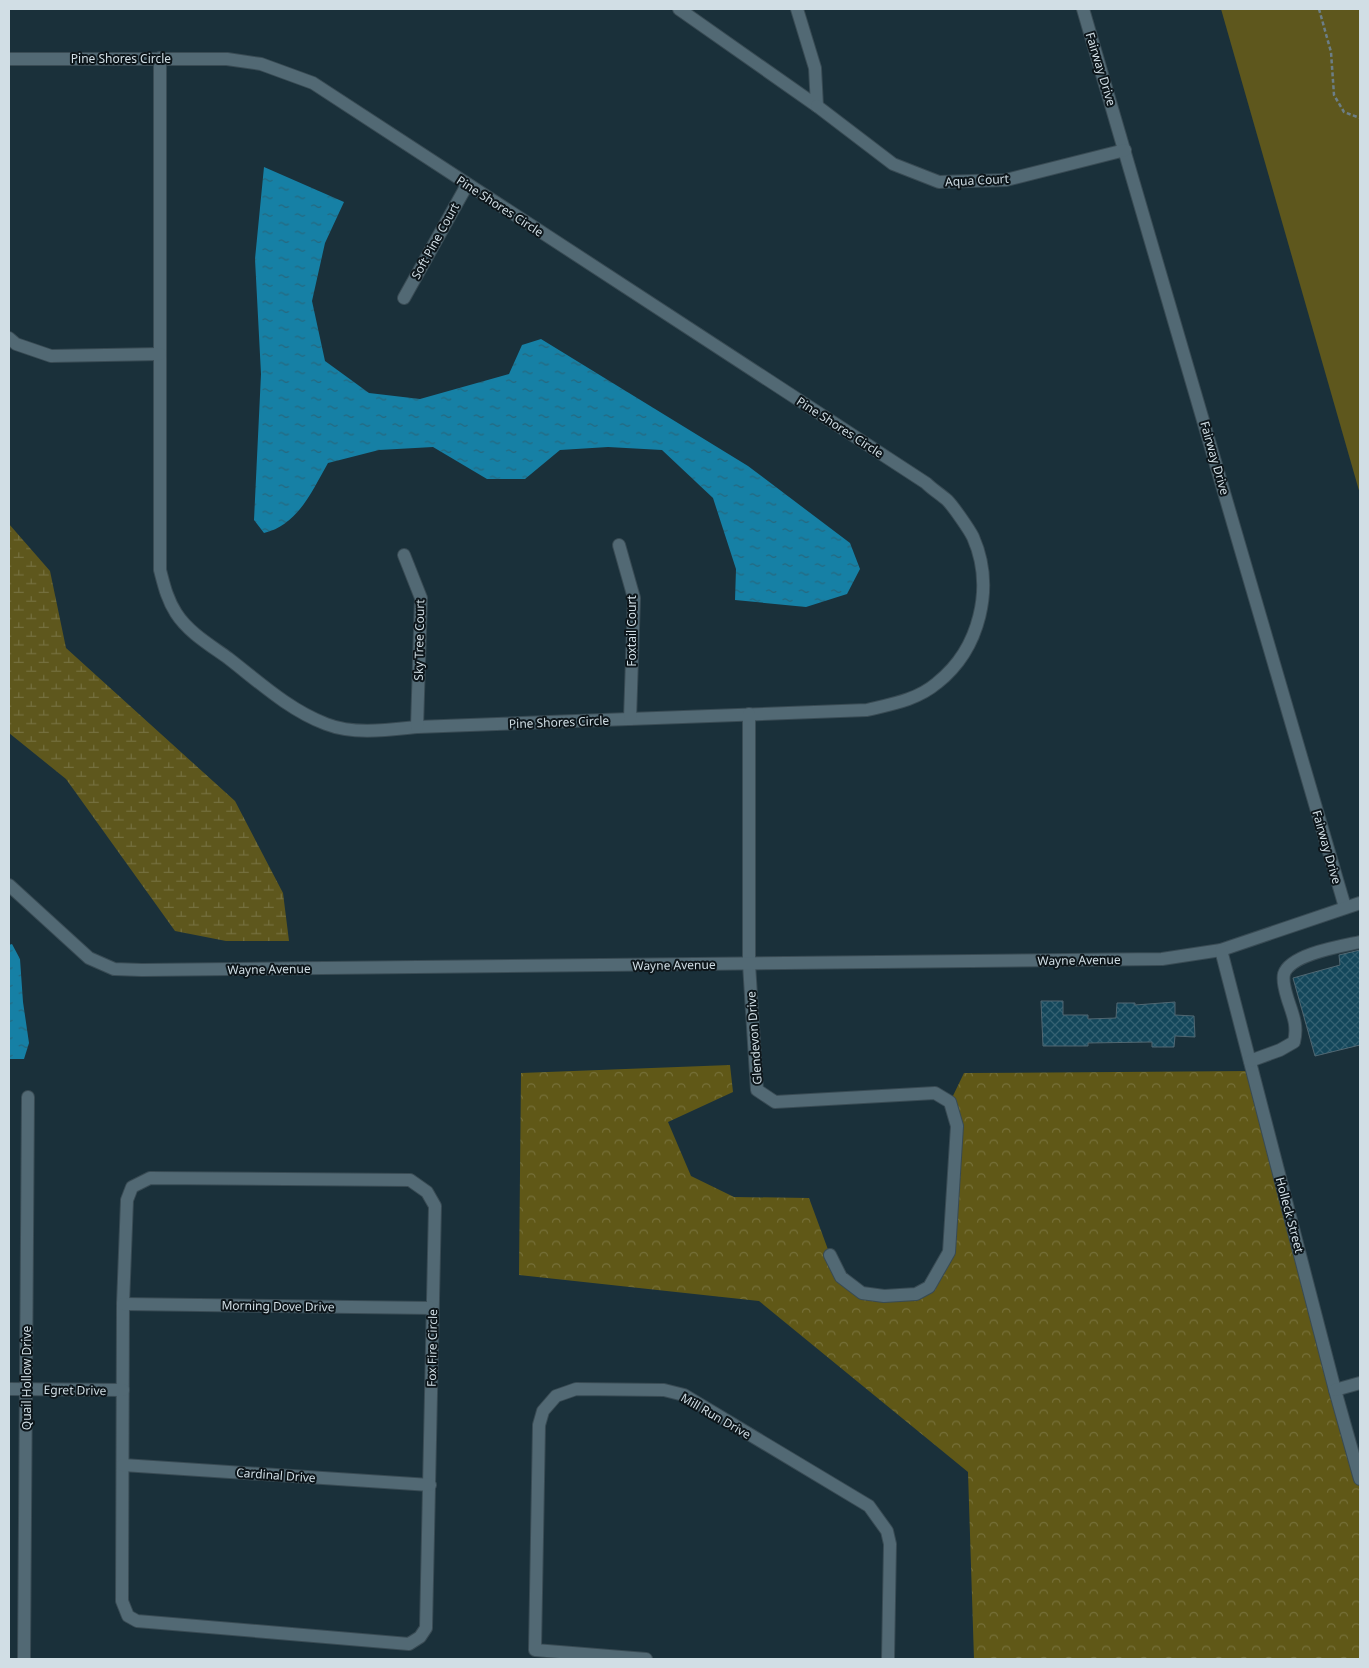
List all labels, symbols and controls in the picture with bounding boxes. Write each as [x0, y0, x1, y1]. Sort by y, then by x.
street label: Fairway Drive [1082, 30, 1120, 108]
street label: Pine Shores Circle [71, 50, 171, 67]
street label: Aqua Court [945, 170, 1010, 190]
street label: Pine Shores Circle [453, 172, 547, 241]
street label: Soft Pine Court [407, 199, 463, 282]
street label: Pine Shores Circle [793, 393, 887, 462]
street label: Fairway Drive [1196, 419, 1234, 497]
street label: Foxtail Court [623, 595, 640, 667]
street label: Sky Tree Court [410, 599, 428, 681]
street label: Pine Shores Circle [509, 712, 610, 732]
street label: Fairway Drive [1308, 808, 1346, 886]
street label: Wayne Avenue [1037, 951, 1121, 969]
street label: Wayne Avenue [632, 956, 716, 974]
street label: Wayne Avenue [227, 960, 311, 978]
street label: Glendevon Drive [742, 991, 766, 1085]
street label: Holleck Street [1272, 1175, 1308, 1255]
street label: Morning Dove Drive [221, 1297, 335, 1315]
street label: Fox Fire Circle [423, 1309, 441, 1387]
street label: Quail Hollow Drive [18, 1326, 35, 1430]
street label: Egret Drive [44, 1381, 107, 1399]
street label: Mill Run Drive [678, 1389, 754, 1443]
street label: Cardinal Drive [236, 1464, 316, 1486]

